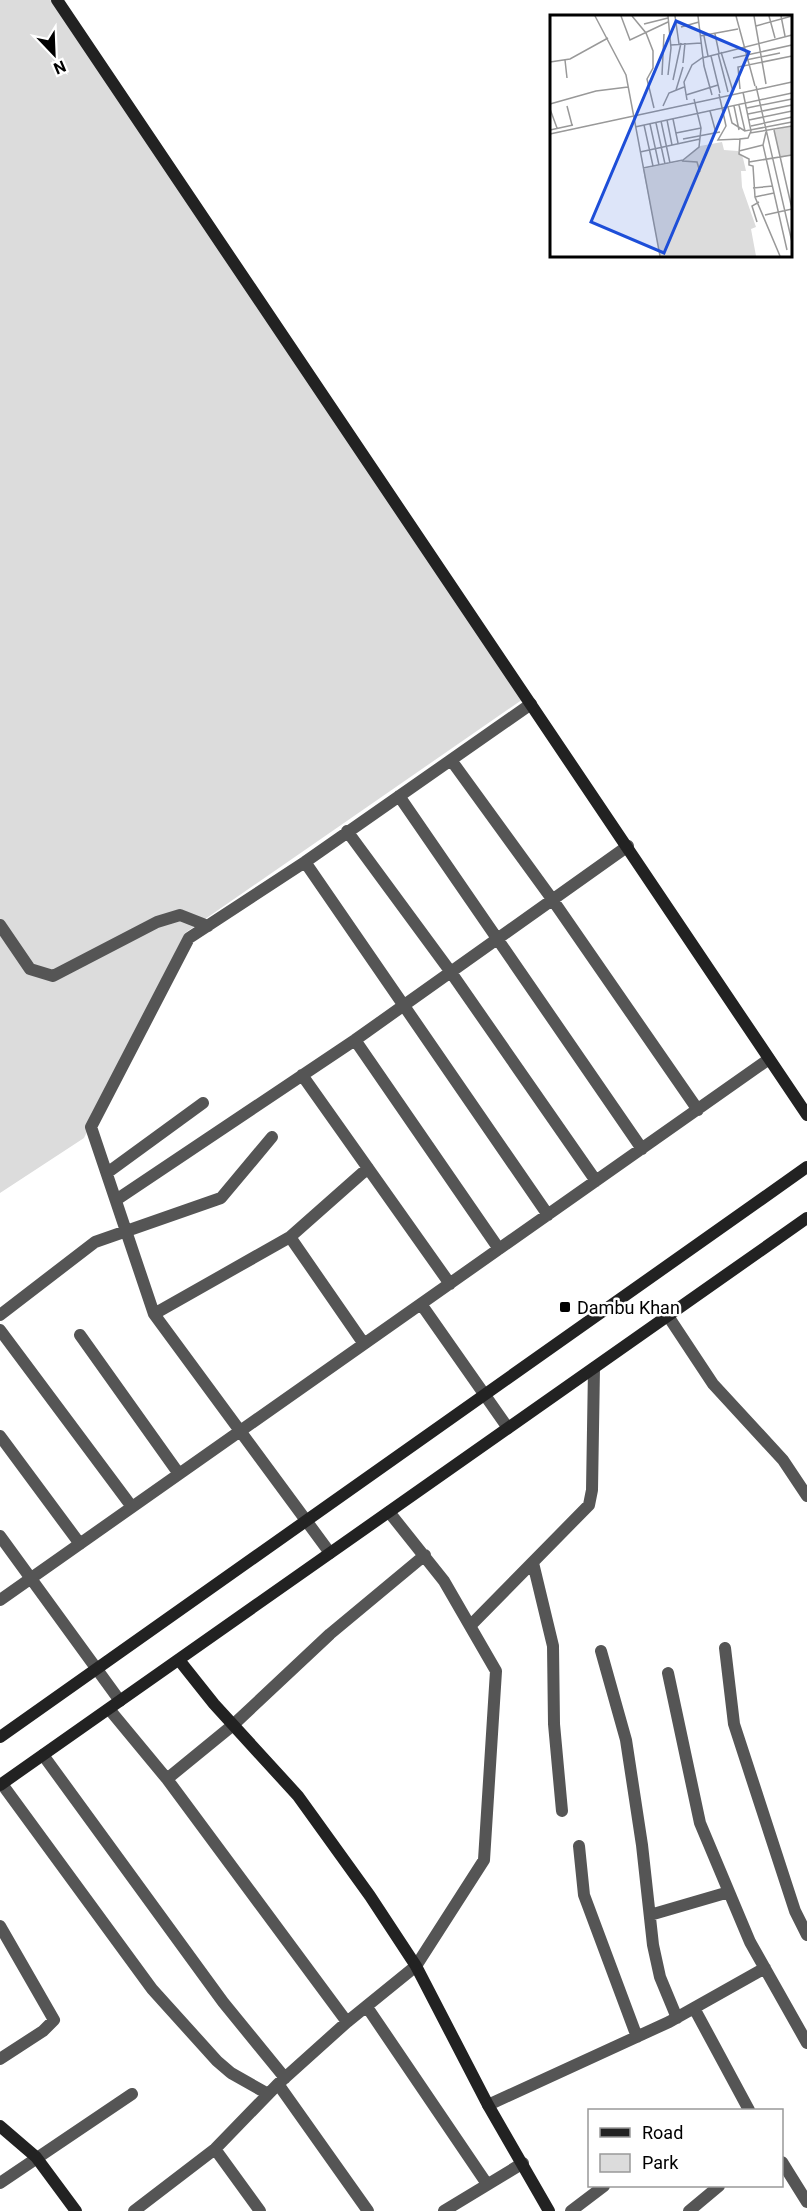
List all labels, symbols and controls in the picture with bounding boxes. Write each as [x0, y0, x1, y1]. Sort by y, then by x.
inset map [550, 15, 792, 256]
north arrow [24, 24, 84, 84]
text: N [51, 56, 69, 78]
place label: Dambu Khan [577, 1297, 680, 1318]
marker: Dambu Khan [558, 1300, 572, 1314]
legend [588, 2109, 783, 2187]
text: Road [642, 2122, 683, 2143]
text: Park [642, 2152, 679, 2173]

